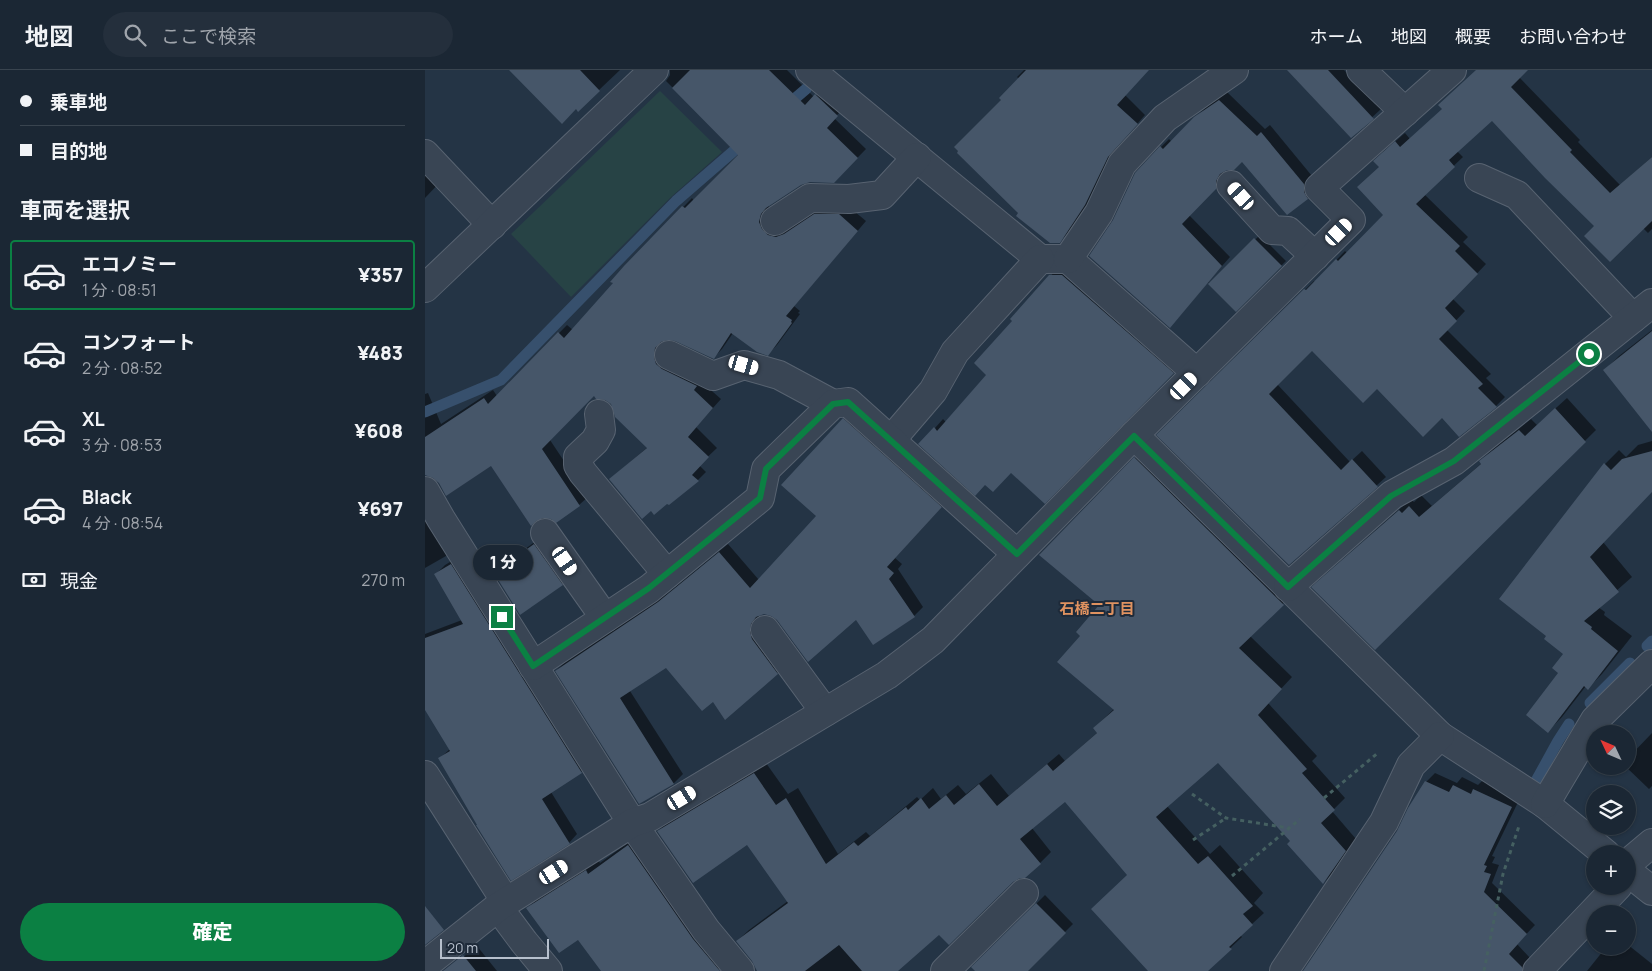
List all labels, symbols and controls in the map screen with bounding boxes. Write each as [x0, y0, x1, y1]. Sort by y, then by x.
search box [103, 12, 453, 57]
text: 地図 [25, 19, 73, 52]
icon: search [121, 21, 149, 49]
text: ここで検索 [161, 23, 256, 49]
text: ホーム [1310, 24, 1363, 48]
text: 地図 [1391, 24, 1427, 48]
text: 概要 [1455, 24, 1491, 48]
text: お問い合わせ [1519, 24, 1627, 48]
text: 乗車地 [50, 89, 107, 115]
text: 目的地 [50, 138, 107, 164]
car [1225, 180, 1256, 212]
text: 車両を選択 [20, 195, 130, 225]
car [1323, 216, 1354, 248]
text: エコノミー [82, 251, 177, 277]
icon: car [22, 253, 67, 298]
text: ¥357 [358, 262, 403, 288]
text: 1 分 · 08:51 [82, 279, 157, 301]
text: コンフォート [82, 329, 195, 355]
icon: car [22, 331, 67, 376]
text: ¥483 [358, 340, 403, 366]
route start [1578, 343, 1600, 365]
car [727, 354, 760, 376]
text: 2 分 · 08:52 [82, 357, 162, 379]
car [1168, 370, 1199, 402]
text: XL [82, 406, 105, 432]
icon: car [22, 409, 67, 454]
text: ¥608 [355, 418, 403, 444]
text: 3 分 · 08:53 [82, 434, 162, 456]
text: Black [82, 484, 131, 510]
icon: car [22, 487, 67, 532]
text: ¥697 [358, 496, 403, 522]
text: 4 分 · 08:54 [82, 512, 163, 534]
callout: 1 分 [472, 544, 532, 580]
car [550, 544, 579, 578]
text: 1 分 [490, 551, 516, 573]
icon: cash [20, 566, 48, 594]
text: 現金 [60, 568, 98, 594]
text: 270 m [361, 569, 405, 591]
district label: 石橋二丁目 [1059, 598, 1135, 619]
route end [491, 606, 513, 628]
north arrow [1586, 725, 1636, 775]
map controls [1586, 725, 1636, 955]
car [665, 784, 698, 812]
button: layers [1586, 785, 1636, 835]
button: + [1586, 845, 1636, 895]
car [537, 858, 570, 886]
button: 確定 [20, 903, 405, 961]
button: − [1586, 905, 1636, 955]
scale bar [440, 936, 549, 959]
text: 20 m [447, 938, 478, 957]

